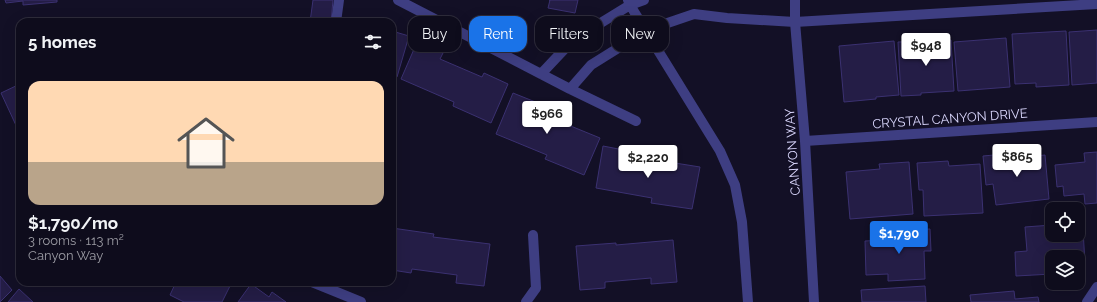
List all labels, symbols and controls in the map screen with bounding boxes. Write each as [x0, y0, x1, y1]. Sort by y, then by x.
chip: Buy [408, 16, 461, 52]
chip: Rent [469, 16, 527, 52]
chip: Filters [535, 16, 603, 52]
chip: New [611, 16, 669, 52]
icon: filters [362, 31, 384, 53]
text: 5 homes [28, 32, 96, 52]
pin: $948 [902, 33, 950, 67]
text: $948 [910, 38, 942, 53]
pin: $966 [523, 101, 571, 135]
text: $966 [531, 106, 563, 121]
street label: CRYSTAL CANYON DRIVE [872, 106, 1028, 131]
icon: home [170, 107, 242, 179]
street label: CANYON WAY [782, 107, 803, 196]
pin: $865 [993, 144, 1041, 178]
pin: $2,220 [615, 145, 681, 179]
text: $865 [1001, 149, 1033, 164]
text: $2,220 [627, 150, 669, 165]
map controls [1045, 202, 1085, 290]
button: locate [1045, 202, 1085, 242]
text: $1,790/mo [28, 213, 118, 233]
pin: $1,790 [866, 221, 932, 255]
text: $1,790 [879, 226, 919, 241]
text: 3 rooms · 113 m² [28, 233, 124, 248]
text: Canyon Way [28, 248, 103, 263]
button: layers [1045, 250, 1085, 290]

